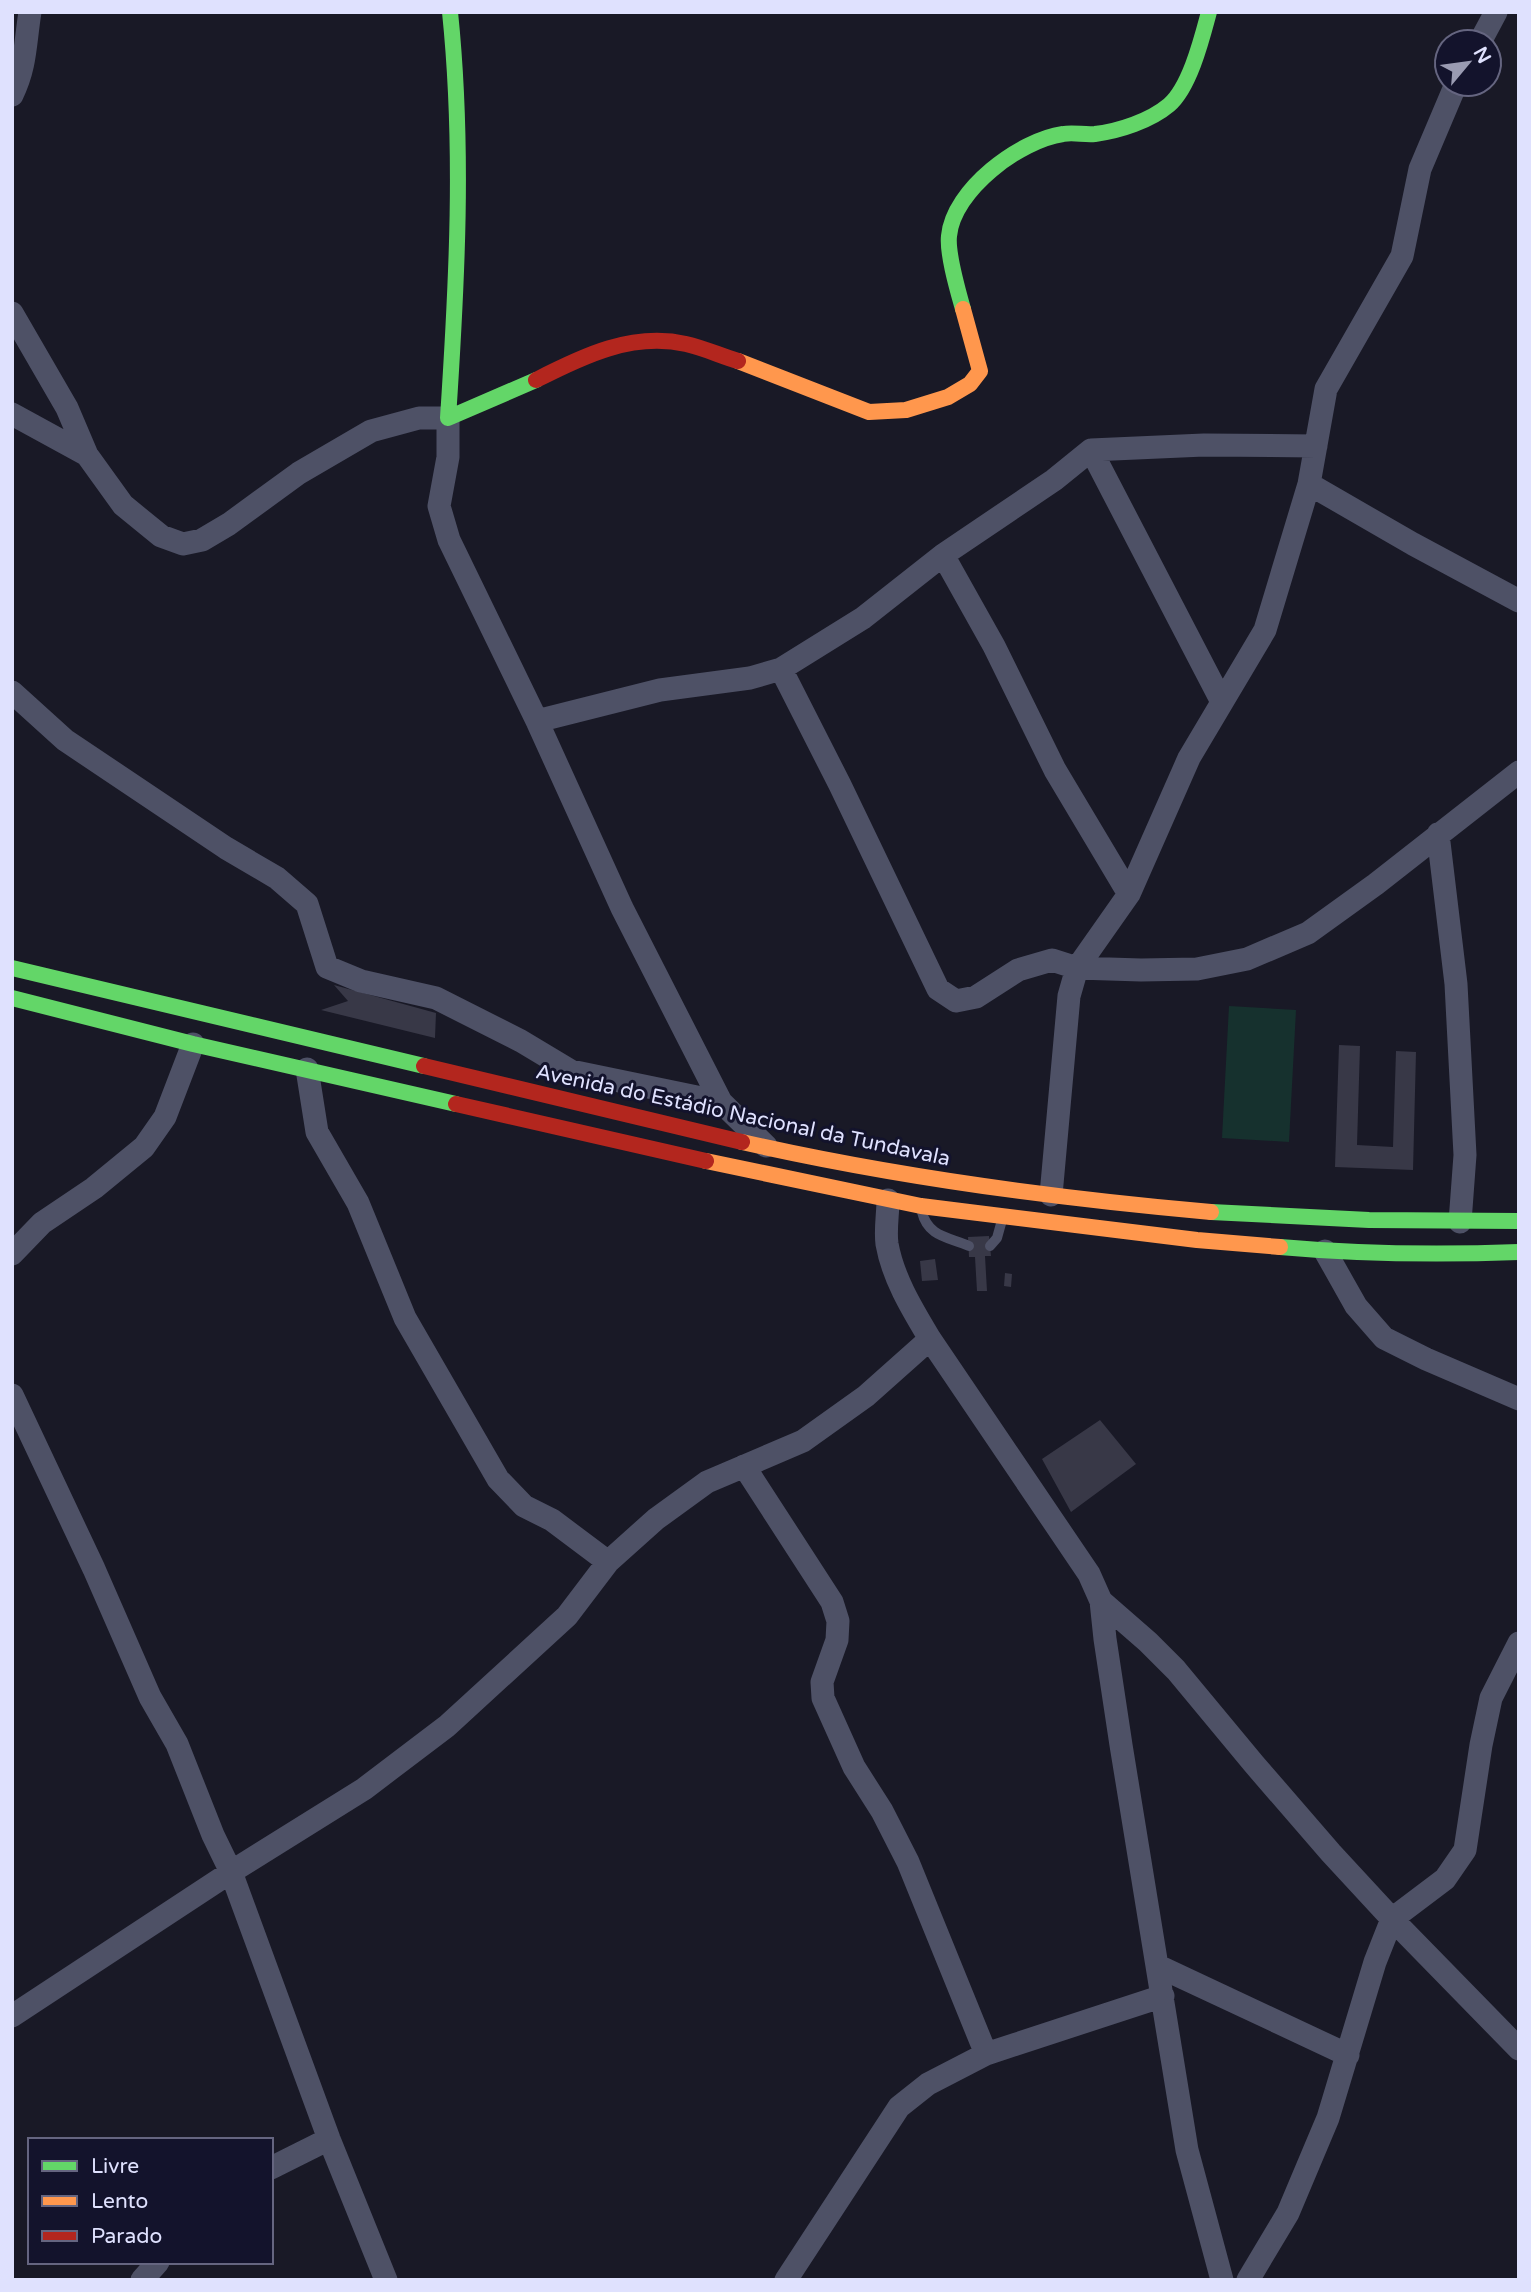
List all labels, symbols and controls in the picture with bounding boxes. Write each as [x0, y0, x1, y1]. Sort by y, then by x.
north arrow [1433, 28, 1503, 98]
text: N [1469, 43, 1495, 67]
street label: Avenida do Estádio Nacional da Tundavala [533, 1059, 952, 1172]
legend [28, 2138, 273, 2264]
text: Livre [91, 2154, 139, 2179]
text: Lento [91, 2189, 148, 2214]
text: Parado [91, 2224, 162, 2249]

